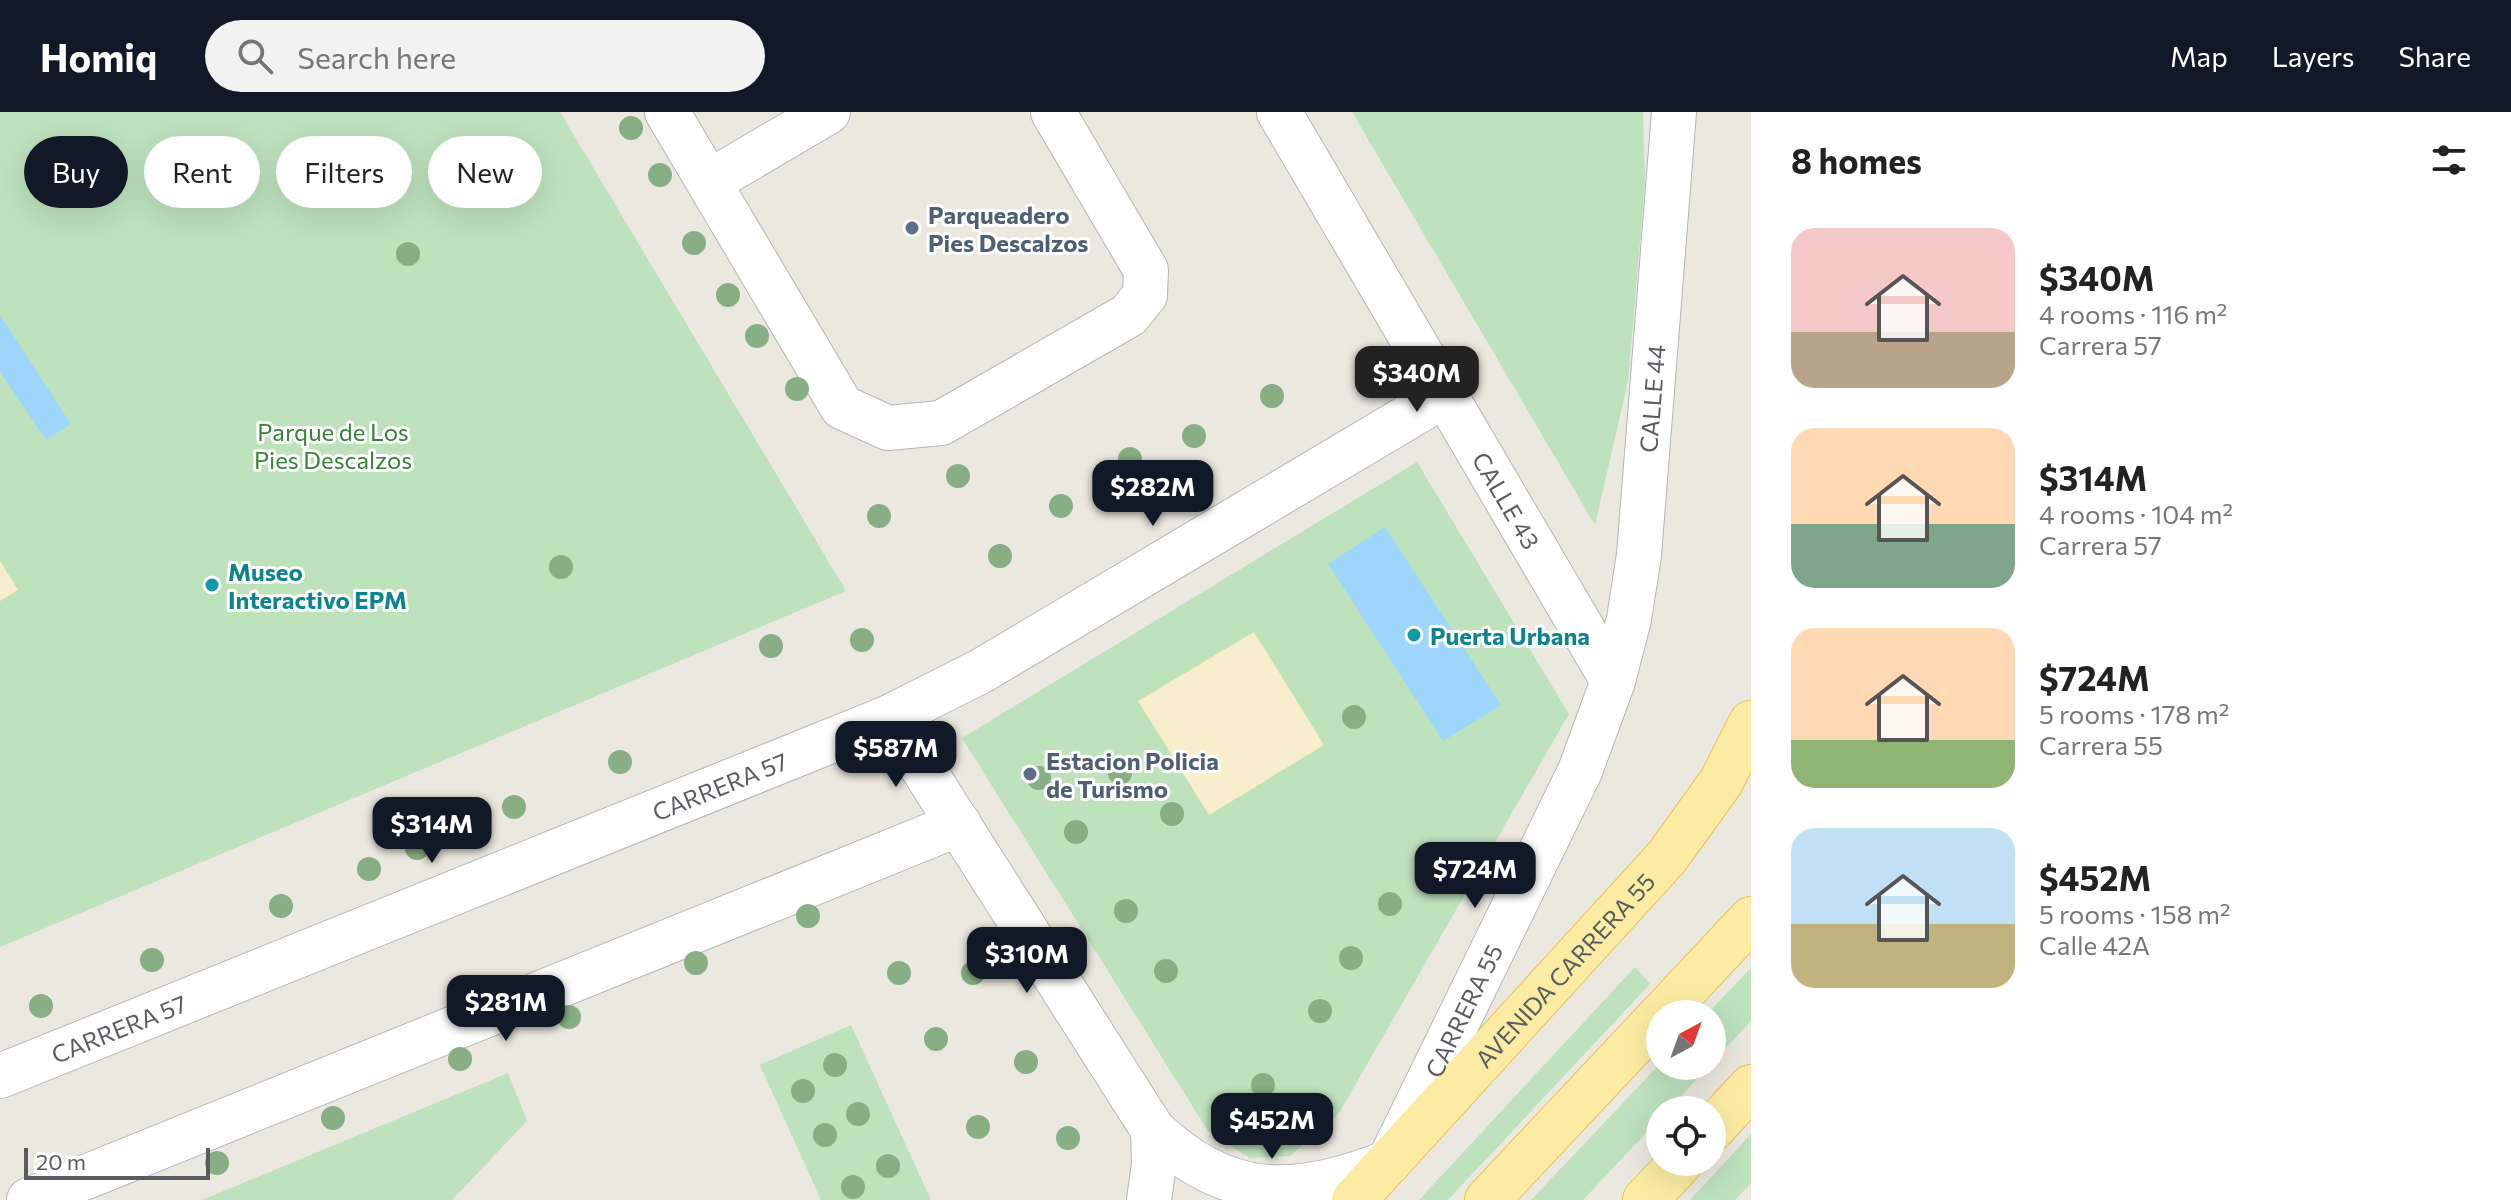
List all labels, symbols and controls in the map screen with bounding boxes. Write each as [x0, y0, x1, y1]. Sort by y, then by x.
search box [205, 20, 765, 92]
text: Homiq [40, 33, 157, 80]
icon: search [233, 34, 277, 78]
text: Search here [297, 38, 456, 75]
text: Map [2170, 39, 2228, 73]
text: Layers [2272, 39, 2354, 73]
text: Share [2398, 39, 2471, 73]
chip: Buy [24, 136, 128, 208]
chip: Rent [144, 136, 260, 208]
chip: Filters [276, 136, 412, 208]
chip: New [428, 136, 542, 208]
icon: filters [2427, 138, 2471, 182]
text: 8 homes [1791, 139, 1922, 181]
place label: Parqueadero Pies Descalzos [928, 200, 1089, 257]
marker: Parqueadero Pies Descalzos [903, 219, 921, 237]
text: $340M [2039, 256, 2155, 298]
icon: home [1855, 260, 1951, 356]
text: 4 rooms · 116 m² [2039, 298, 2227, 329]
text: Carrera 57 [2039, 329, 2162, 360]
street label: CALLE 44 [1633, 344, 1670, 454]
pin: $340M [1361, 346, 1473, 414]
text: $340M [1373, 356, 1461, 387]
park label: Parque de Los Pies Descalzos [254, 417, 412, 474]
street label: CALLE 43 [1467, 446, 1547, 554]
text: $314M [2039, 456, 2147, 498]
pin: $282M [1097, 460, 1209, 528]
icon: home [1855, 460, 1951, 556]
text: $282M [1110, 470, 1196, 501]
text: 4 rooms · 104 m² [2039, 498, 2233, 529]
text: Carrera 57 [2039, 529, 2162, 560]
place label: Museo Interactivo EPM [228, 557, 407, 614]
marker: Museo Interactivo EPM [203, 576, 221, 594]
place label: Puerta Urbana [1430, 621, 1590, 650]
marker: Puerta Urbana [1405, 626, 1423, 644]
text: $724M [2039, 656, 2150, 698]
icon: home [1855, 660, 1951, 756]
text: 5 rooms · 178 m² [2039, 698, 2229, 729]
pin: $587M [840, 721, 952, 789]
text: Carrera 55 [2039, 729, 2163, 760]
text: $587M [853, 731, 939, 762]
street label: CARRERA 57 [648, 745, 791, 826]
place label: Estacion Policia de Turismo [1046, 746, 1219, 803]
marker: Estacion Policia de Turismo [1021, 765, 1039, 783]
pin: $314M [376, 797, 488, 865]
text: $314M [391, 807, 473, 838]
pin: $724M [1419, 842, 1531, 910]
text: $724M [1433, 852, 1517, 883]
text: $452M [2039, 856, 2151, 898]
icon: home [1855, 860, 1951, 956]
street label: AVENIDA CARRERA 55 [1468, 866, 1660, 1073]
text: 5 rooms · 158 m² [2039, 898, 2230, 929]
pin: $310M [971, 927, 1083, 995]
text: Calle 42A [2039, 929, 2150, 960]
text: $310M [985, 937, 1069, 968]
street label: CARRERA 55 [1418, 939, 1508, 1082]
pin: $281M [450, 975, 562, 1043]
text: $281M [465, 985, 547, 1016]
street label: CARRERA 57 [47, 988, 191, 1068]
north arrow [1646, 1000, 1726, 1080]
map controls [1646, 1000, 1726, 1176]
pin: $452M [1216, 1093, 1328, 1161]
button: locate [1646, 1096, 1726, 1176]
text: $452M [1229, 1103, 1315, 1134]
scale bar [24, 1144, 210, 1180]
text: 20 m [36, 1148, 86, 1175]

